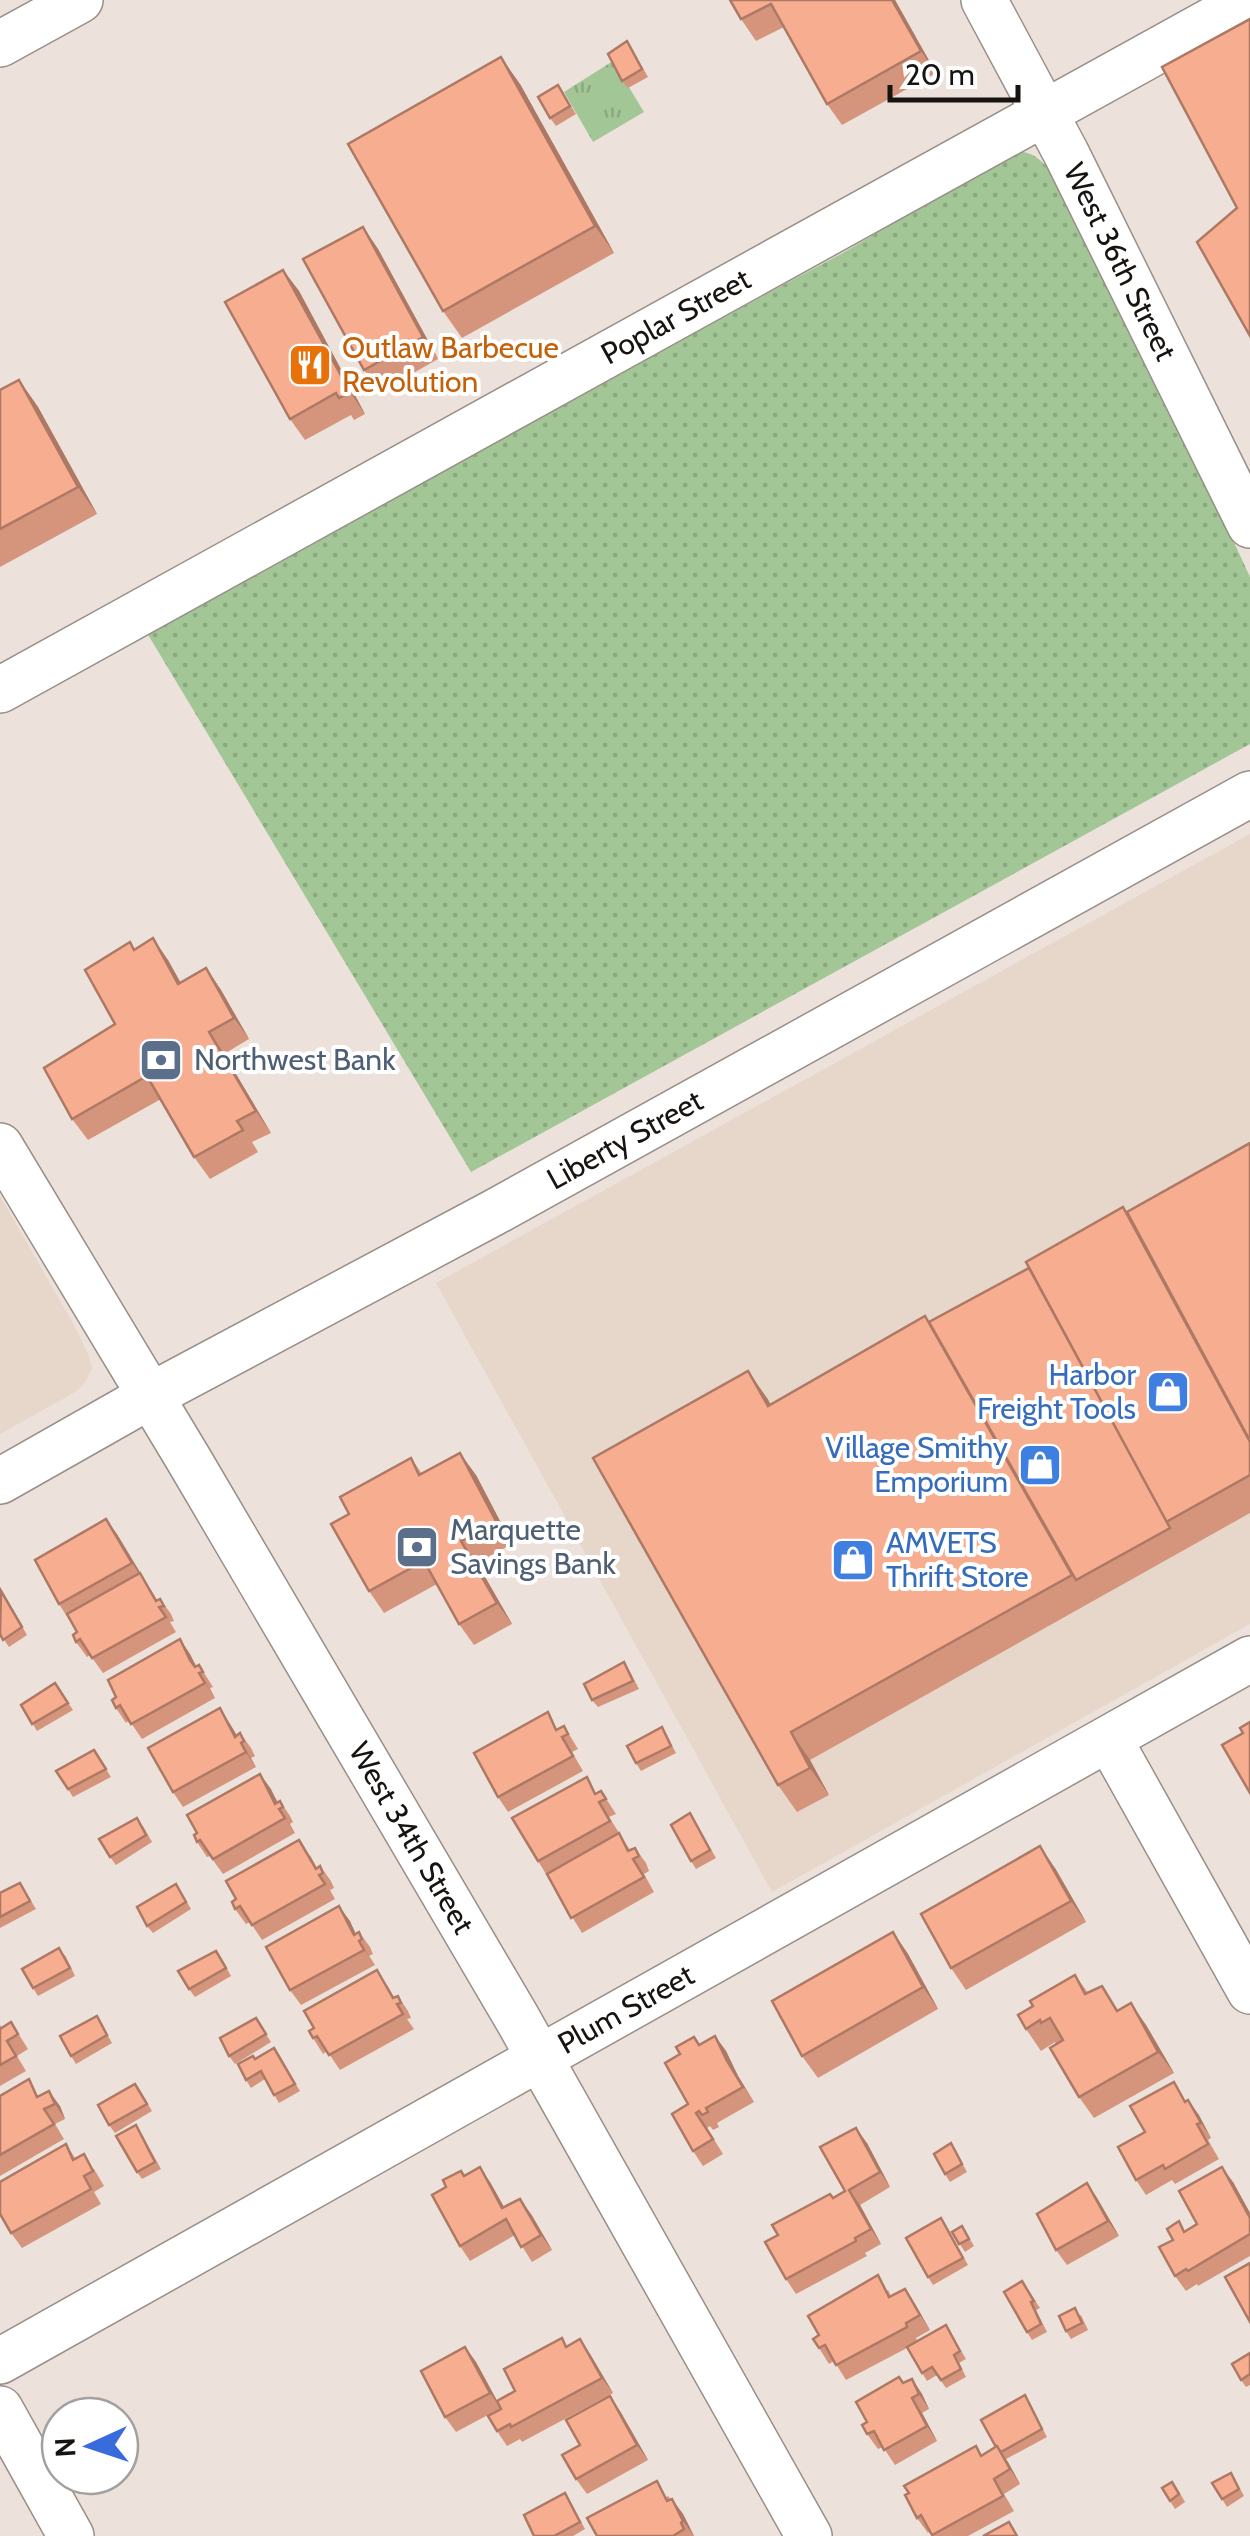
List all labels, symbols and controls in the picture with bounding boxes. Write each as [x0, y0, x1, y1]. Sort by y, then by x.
scale bar [890, 40, 1018, 102]
text: 20 m [905, 56, 975, 93]
street label: West 36th Street [1056, 157, 1185, 366]
street label: Poplar Street [594, 260, 757, 372]
place label: Outlaw Barbecue Revolution [342, 329, 559, 400]
restaurant icon: Outlaw Barbecue Revolution [287, 342, 333, 388]
bank icon: Northwest Bank [138, 1037, 184, 1083]
place label: Northwest Bank [194, 1041, 396, 1078]
street label: Liberty Street [540, 1082, 709, 1197]
place label: Harbor Freight Tools [977, 1356, 1137, 1427]
shop icon: Harbor Freight Tools [1145, 1369, 1191, 1415]
place label: Village Smithy Emporium [825, 1429, 1008, 1500]
shop icon: Village Smithy Emporium [1017, 1442, 1063, 1488]
place label: Marquette Savings Bank [450, 1511, 616, 1582]
bank icon: Marquette Savings Bank [394, 1524, 440, 1570]
place label: AMVETS Thrift Store [886, 1524, 1029, 1595]
shop icon: AMVETS Thrift Store [830, 1537, 876, 1583]
street label: West 34th Street [341, 1735, 482, 1940]
street label: Plum Street [551, 1956, 700, 2062]
north arrow [40, 2396, 140, 2496]
text: N [48, 2437, 83, 2458]

